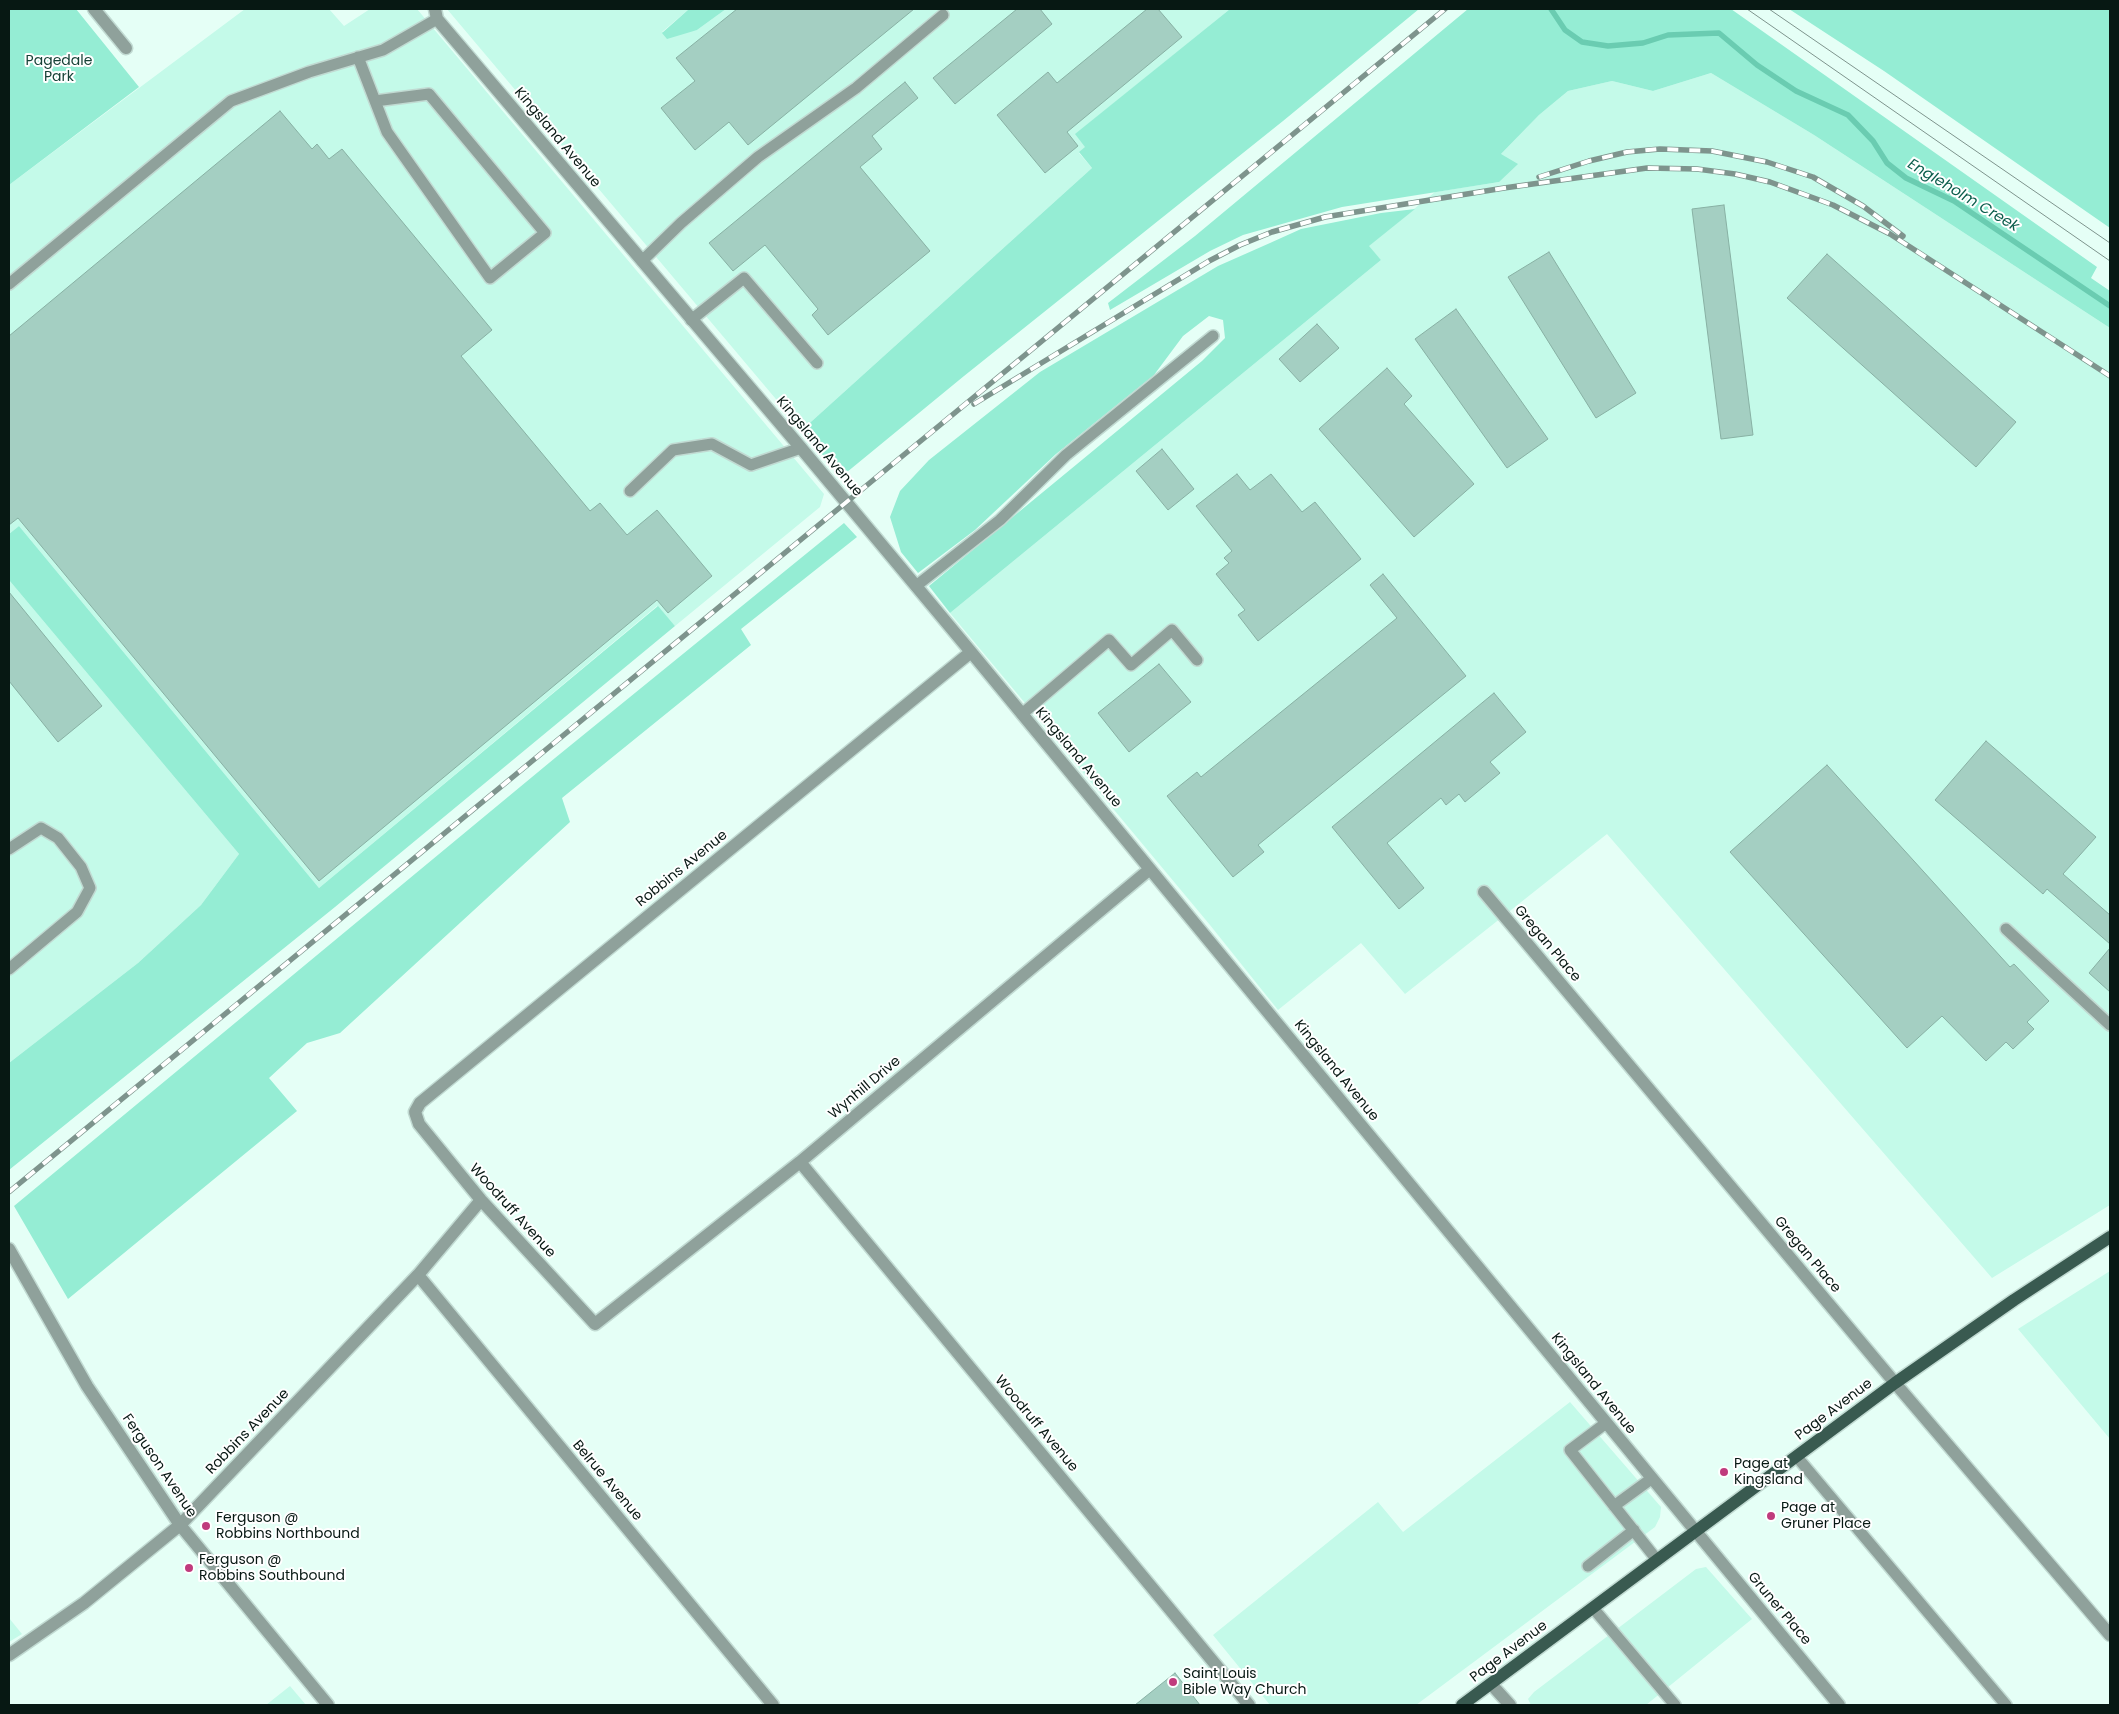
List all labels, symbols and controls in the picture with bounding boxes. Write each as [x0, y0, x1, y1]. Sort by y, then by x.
park label: Pagedale Park [26, 53, 92, 85]
street label: Kingsland Avenue [510, 85, 604, 191]
water label: Engleholm Creek [1904, 156, 2022, 236]
street label: Kingsland Avenue [772, 394, 866, 500]
street label: Kingsland Avenue [1031, 705, 1125, 811]
street label: Robbins Avenue [633, 827, 731, 911]
street label: Gregan Place [1510, 902, 1584, 986]
street label: Kingsland Avenue [1290, 1017, 1382, 1125]
street label: Wynhill Drive [826, 1053, 904, 1123]
street label: Woodruff Avenue [465, 1161, 559, 1261]
street label: Gregan Place [1770, 1213, 1844, 1297]
street label: Kingsland Avenue [1547, 1330, 1639, 1438]
street label: Woodruff Avenue [991, 1372, 1081, 1476]
street label: Page Avenue [1792, 1376, 1876, 1444]
street label: Robbins Avenue [203, 1386, 293, 1478]
street label: Ferguson Avenue [118, 1411, 200, 1521]
street label: Belrue Avenue [568, 1437, 646, 1525]
place label: Page at Kingsland [1734, 1456, 1803, 1488]
marker: Page at Kingsland [1718, 1466, 1730, 1478]
place label: Page at Gruner Place [1781, 1500, 1871, 1532]
place label: Ferguson @ Robbins Northbound [216, 1510, 360, 1542]
marker: Page at Gruner Place [1765, 1510, 1777, 1522]
marker: Ferguson @ Robbins Northbound [200, 1520, 212, 1532]
place label: Ferguson @ Robbins Southbound [199, 1552, 345, 1584]
marker: Ferguson @ Robbins Southbound [183, 1562, 195, 1574]
street label: Gruner Place [1744, 1569, 1814, 1649]
street label: Page Avenue [1467, 1618, 1551, 1686]
place label: Saint Louis Bible Way Church [1183, 1666, 1307, 1698]
marker: Saint Louis Bible Way Church [1167, 1676, 1179, 1688]

